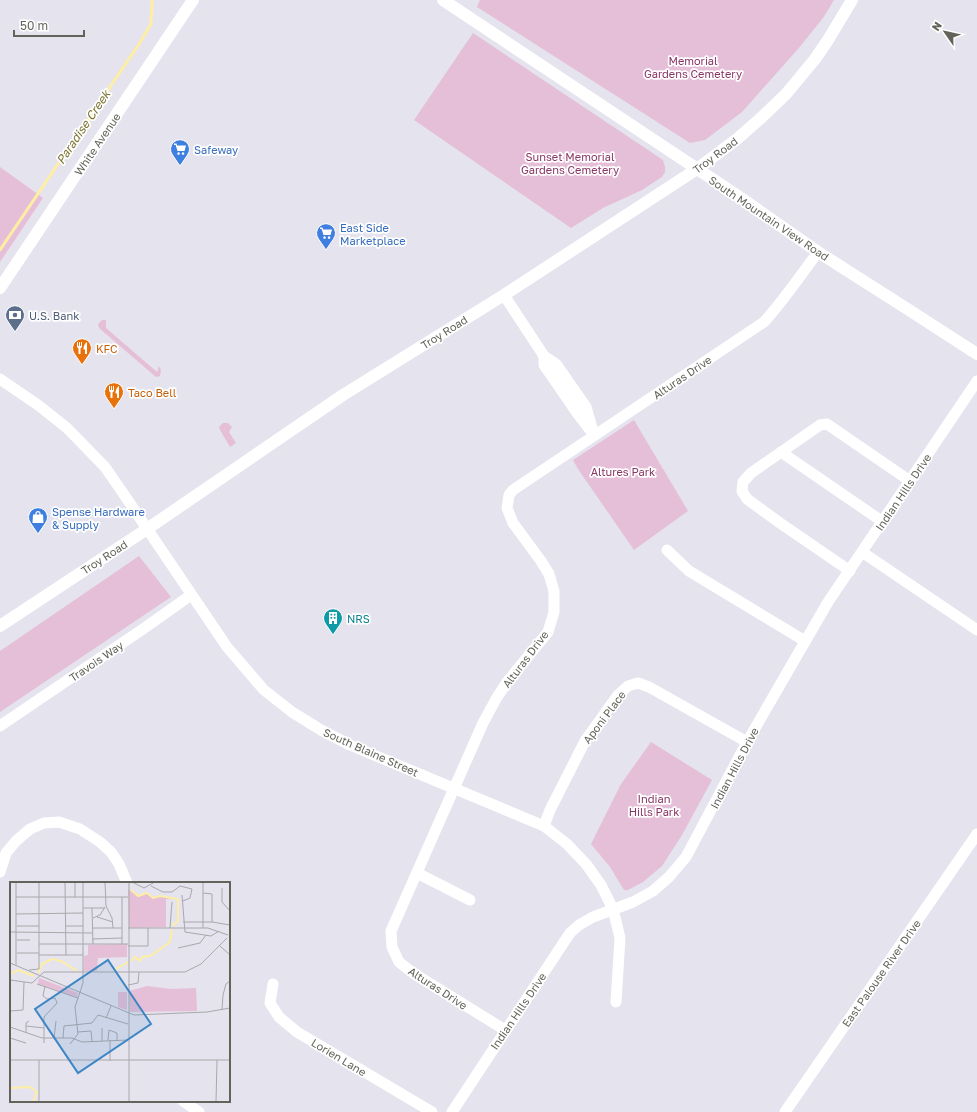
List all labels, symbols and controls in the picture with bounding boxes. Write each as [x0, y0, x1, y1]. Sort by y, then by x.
scale bar [14, 12, 84, 38]
north arrow [925, 12, 965, 52]
text: 50 m [20, 18, 48, 33]
text: N [929, 19, 944, 33]
park label: Memorial Gardens Cemetery [644, 54, 742, 80]
water label: Paradise Creek [53, 86, 114, 167]
street label: White Avenue [71, 110, 123, 178]
street label: Troy Road [690, 134, 740, 176]
supermarket icon: Safeway [169, 138, 191, 166]
place label: Safeway [194, 143, 238, 156]
park label: Sunset Memorial Gardens Cemetery [521, 150, 619, 176]
street label: South Mountain View Road [707, 173, 831, 263]
place label: East Side Marketplace [340, 221, 406, 247]
supermarket icon: East Side Marketplace [315, 222, 337, 250]
bank icon: U.S. Bank [4, 304, 26, 332]
place label: U.S. Bank [29, 309, 79, 322]
street label: Troy Road [418, 313, 470, 351]
restaurant icon: KFC [71, 337, 93, 365]
place label: KFC [96, 342, 118, 355]
street label: Alturas Drive [650, 353, 714, 401]
restaurant icon: Taco Bell [103, 381, 125, 409]
place label: Taco Bell [128, 386, 177, 399]
street label: Indian Hills Drive [872, 451, 934, 533]
park label: Altures Park [591, 465, 655, 478]
place label: Spense Hardware & Supply [52, 505, 145, 531]
shop icon: Spense Hardware & Supply [27, 506, 49, 534]
street label: Troy Road [79, 537, 129, 577]
building icon: NRS [322, 607, 344, 635]
place label: NRS [347, 612, 370, 625]
street label: Alturas Drive [499, 628, 551, 690]
street label: Travois Way [67, 638, 125, 684]
street label: Aponi Place [580, 688, 628, 746]
street label: South Blaine Street [321, 725, 421, 779]
street label: Indian Hills Drive [707, 725, 761, 811]
park label: Indian Hills Park [629, 792, 679, 818]
inset map [10, 882, 230, 1102]
street label: East Palouse River Drive [839, 917, 923, 1029]
street label: Alturas Drive [406, 964, 470, 1012]
street label: Indian Hills Drive [487, 970, 549, 1052]
street label: Lorien Lane [309, 1036, 369, 1078]

